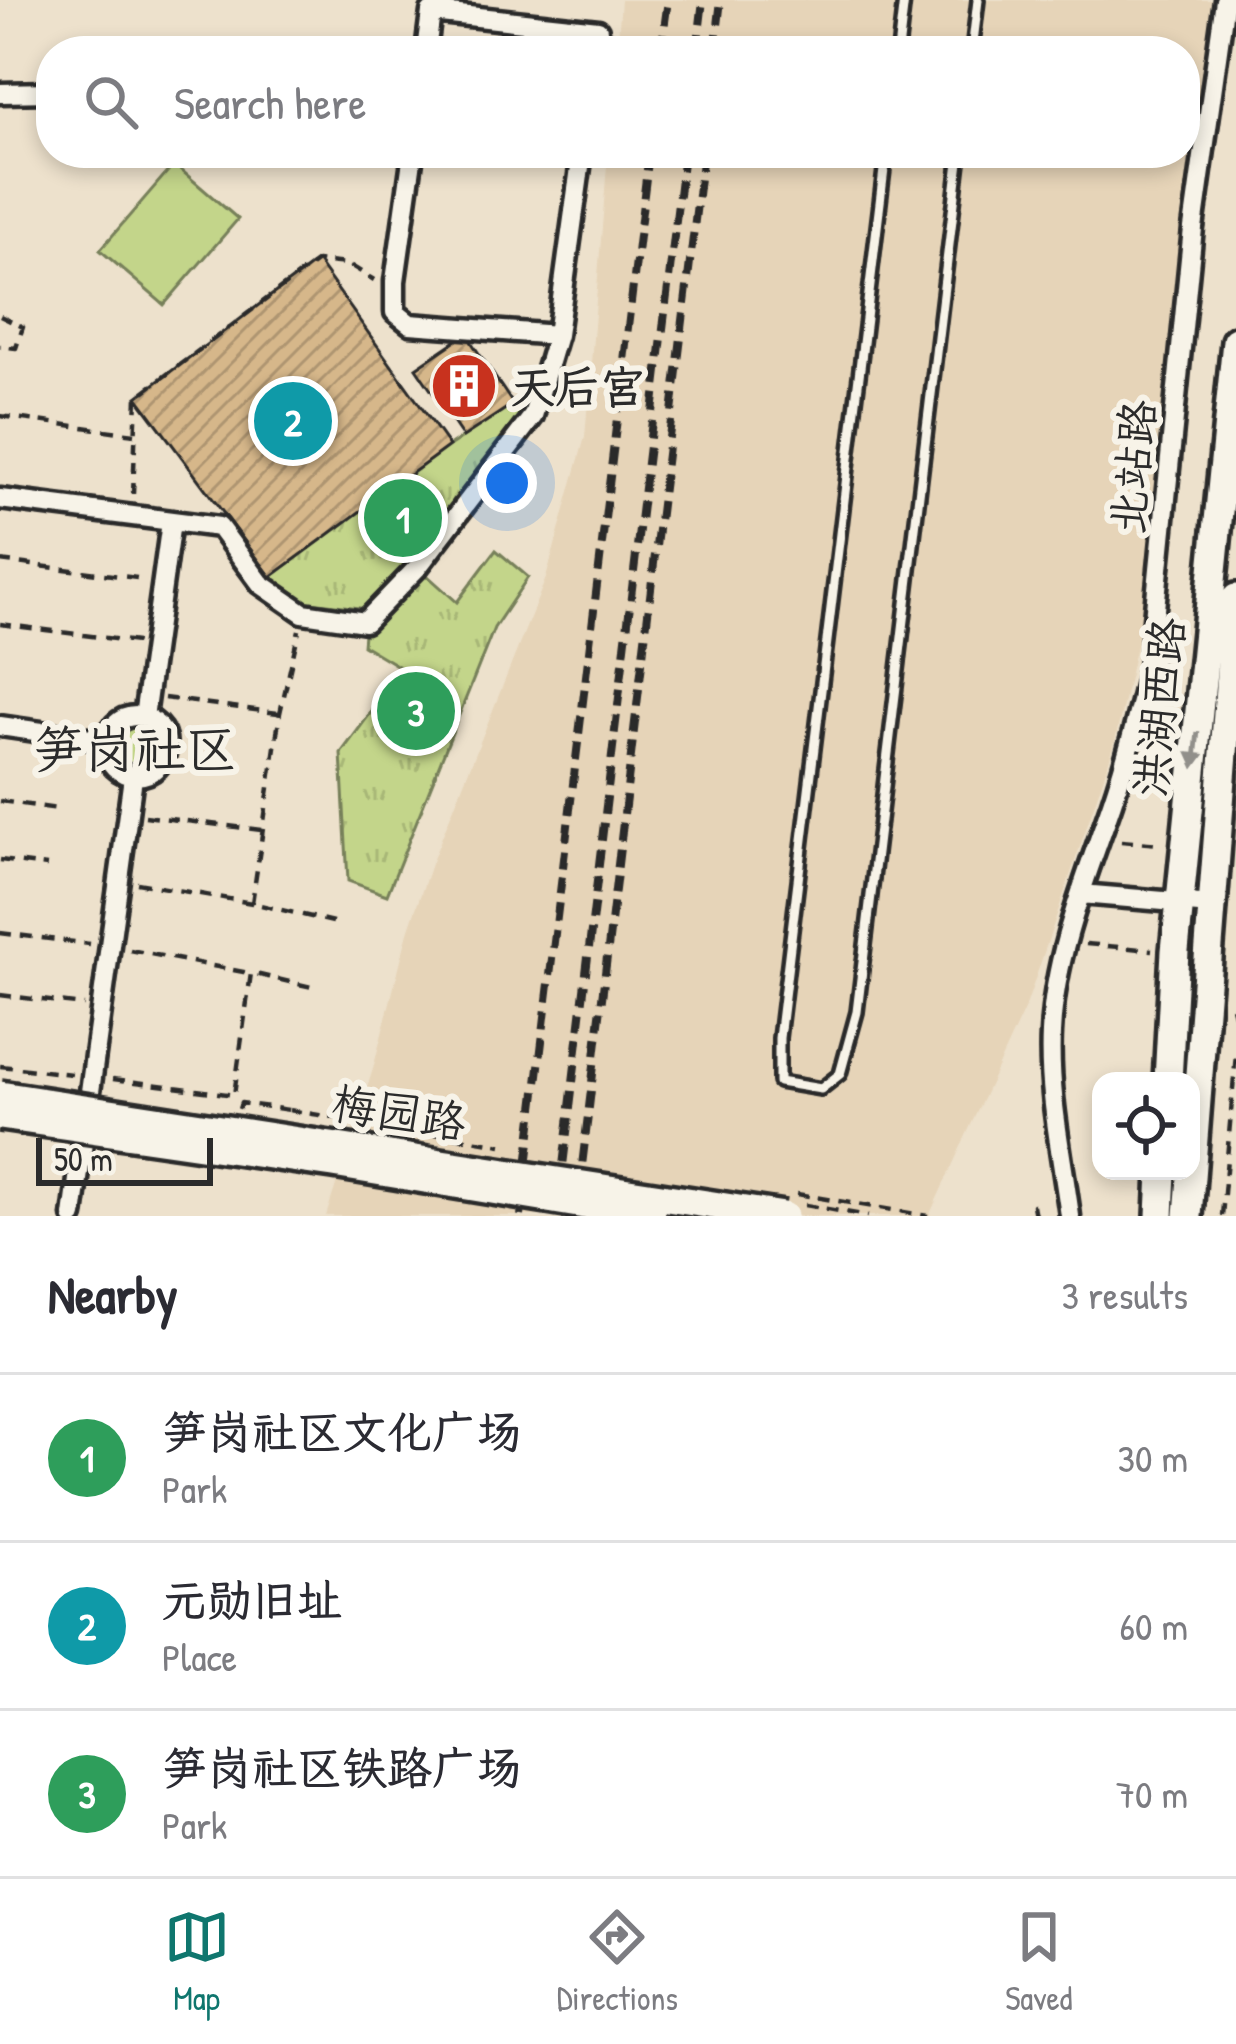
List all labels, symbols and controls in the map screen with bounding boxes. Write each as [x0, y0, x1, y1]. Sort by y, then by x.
search box [36, 36, 1200, 168]
icon: search [78, 69, 144, 135]
text: Search here [174, 72, 366, 133]
building icon: 天后宫 [429, 351, 499, 421]
place label: 天后宫 [510, 356, 645, 417]
pin: 2 [254, 376, 332, 466]
street label: 北站路 [1096, 397, 1168, 537]
your location [477, 453, 537, 513]
pin: 1 [364, 473, 442, 563]
street label: 洪湖西路 [1118, 614, 1198, 800]
pin: 3 [377, 666, 455, 756]
district label: 笋岗社区 [33, 714, 237, 783]
one-way arrow [1186, 732, 1205, 769]
street label: 梅园路 [328, 1071, 470, 1153]
map controls [1092, 1072, 1200, 1180]
button: locate [1092, 1072, 1200, 1180]
scale bar [36, 1132, 213, 1185]
text: 50 m [54, 1137, 113, 1181]
text: Nearby [48, 1260, 178, 1329]
text: 3 results [1062, 1268, 1188, 1321]
text: 笋岗社区文化广场 [162, 1401, 522, 1462]
text: 1 [80, 1431, 94, 1484]
text: 30 m [1118, 1431, 1188, 1484]
text: Park [162, 1462, 227, 1515]
text: 元勋旧址 [162, 1569, 342, 1630]
text: 2 [78, 1599, 96, 1652]
text: 60 m [1119, 1599, 1188, 1652]
text: Place [162, 1630, 237, 1683]
text: 笋岗社区铁路广场 [162, 1737, 522, 1798]
text: 3 [78, 1767, 96, 1820]
text: 70 m [1116, 1767, 1188, 1820]
text: Park [162, 1798, 227, 1851]
tab: Map [164, 1904, 230, 2020]
tab: Directions [557, 1904, 678, 2020]
tab: Saved [1005, 1904, 1072, 2020]

